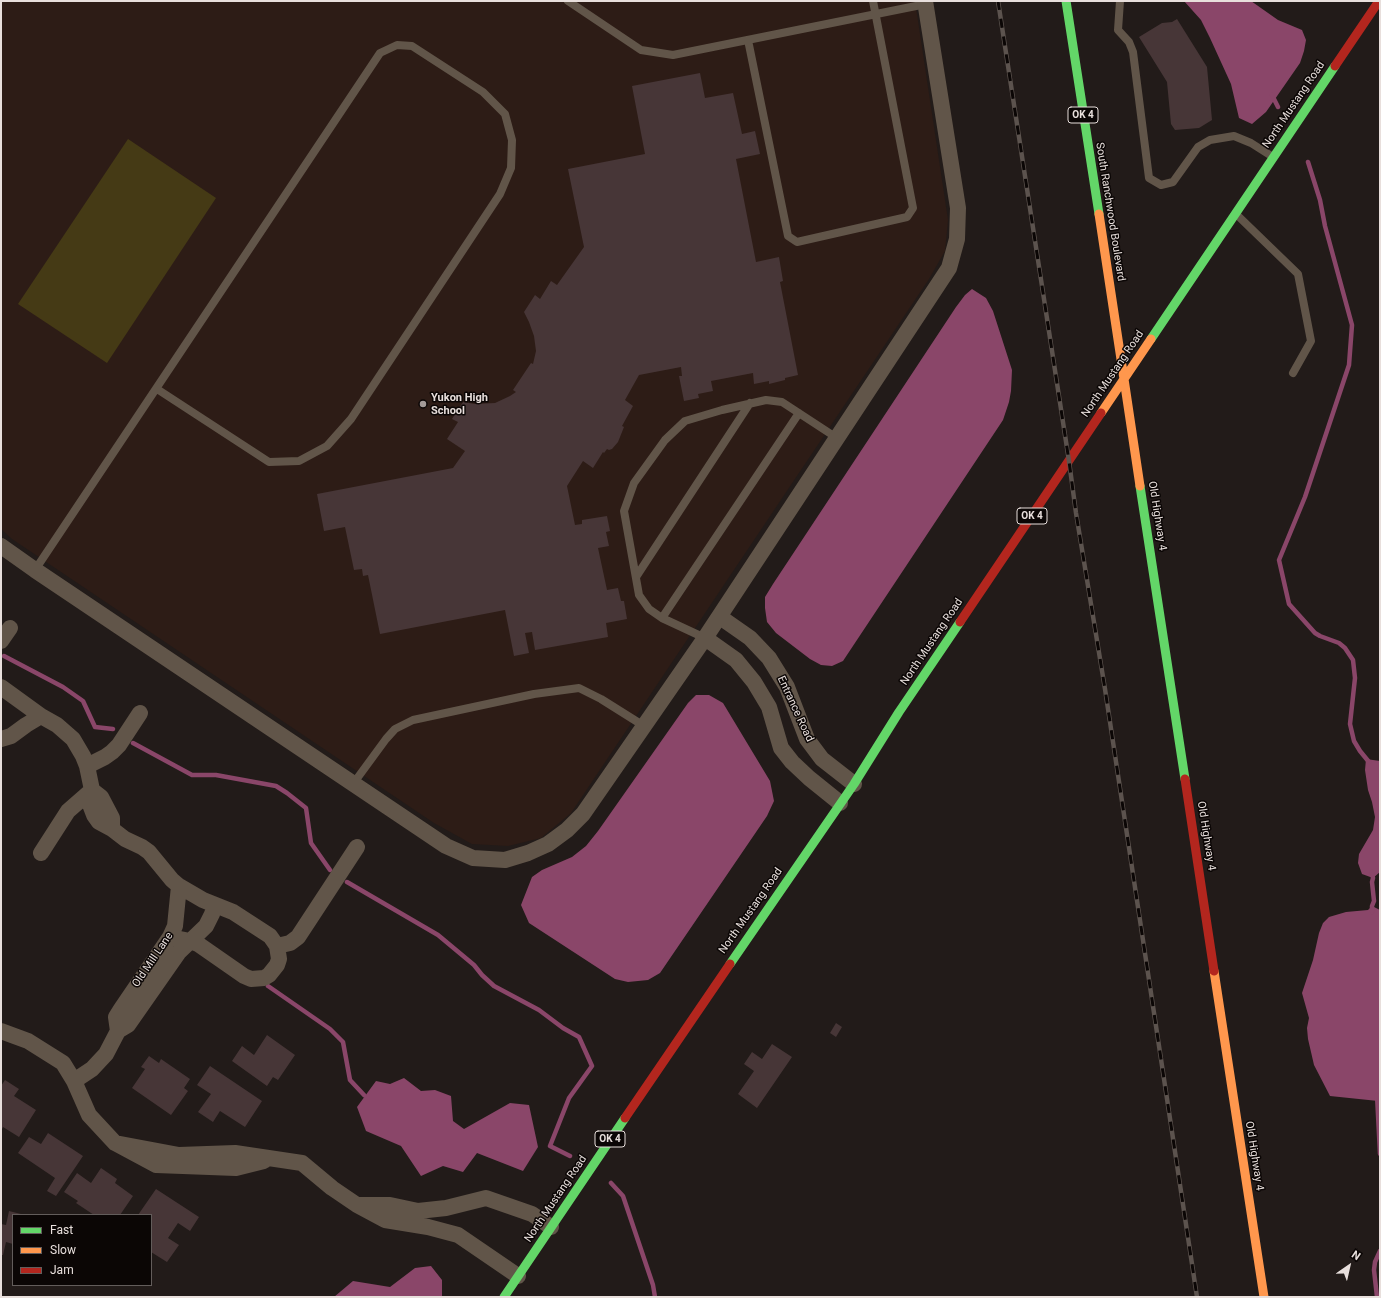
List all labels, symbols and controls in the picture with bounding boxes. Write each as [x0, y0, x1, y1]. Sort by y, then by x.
street label: North Mustang Road [1260, 59, 1328, 151]
road number: OK 4 [1068, 107, 1098, 123]
street label: South Ranchwood Boulevard [1093, 142, 1127, 282]
street label: North Mustang Road [1079, 328, 1147, 420]
place label: Yukon High School [431, 391, 488, 417]
marker: Yukon High School [418, 399, 428, 409]
street label: Old Highway 4 [1145, 480, 1169, 552]
road number: OK 4 [1017, 508, 1047, 524]
street label: North Mustang Road [898, 596, 966, 688]
street label: Entrance Road [774, 674, 816, 744]
street label: Old Highway 4 [1194, 800, 1218, 872]
street label: North Mustang Road [716, 866, 786, 956]
street label: Old Mill Lane [130, 930, 176, 990]
street label: Old Highway 4 [1242, 1120, 1266, 1192]
road number: OK 4 [595, 1131, 625, 1147]
street label: North Mustang Road [522, 1153, 590, 1245]
legend [12, 1214, 152, 1286]
text: Fast [50, 1223, 73, 1237]
text: Slow [50, 1243, 76, 1257]
north arrow [1329, 1246, 1369, 1286]
text: N [1349, 1248, 1363, 1263]
text: Jam [50, 1263, 74, 1277]

